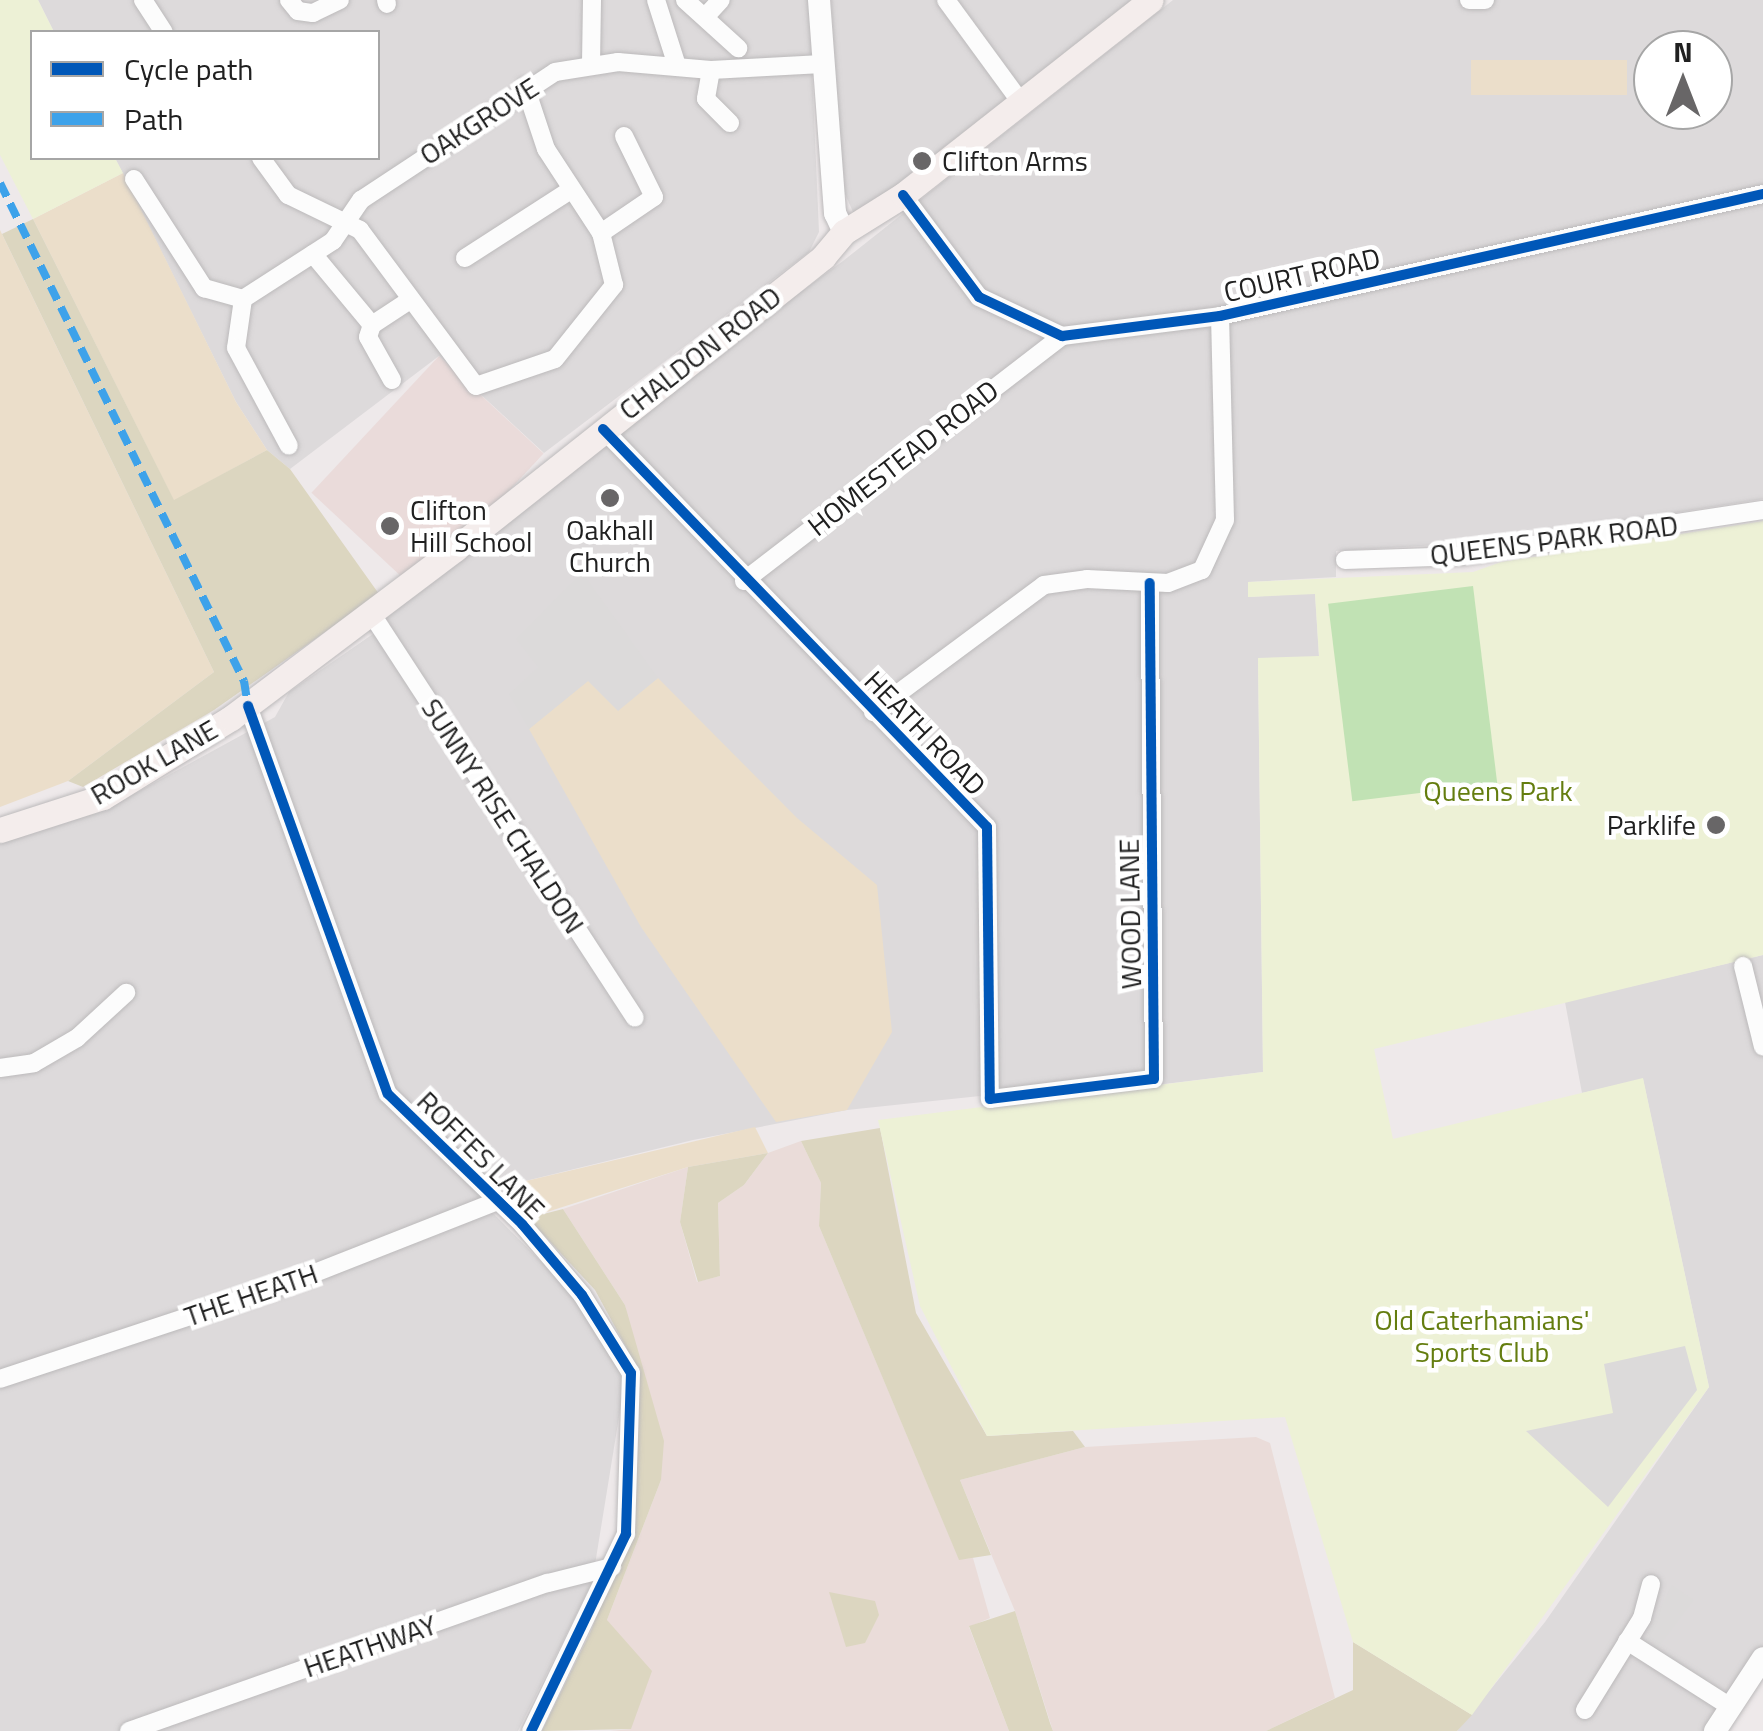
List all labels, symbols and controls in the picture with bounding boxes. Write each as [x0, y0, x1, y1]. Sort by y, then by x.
legend [30, 30, 380, 160]
north arrow [1633, 30, 1733, 130]
text: N [1673, 30, 1693, 73]
text: Cycle path [124, 46, 253, 92]
street label: OAKGROVE [413, 70, 545, 172]
text: Path [124, 96, 183, 142]
place label: Clifton Arms [942, 144, 1088, 178]
marker: Clifton Arms [911, 150, 933, 172]
street label: COURT ROAD [1221, 241, 1383, 309]
street label: CHALDON ROAD [612, 279, 788, 427]
street label: HOMESTEAD ROAD [801, 373, 1005, 543]
marker: Oakhall Church [599, 487, 621, 509]
place label: Clifton Hill School [410, 493, 533, 559]
street label: QUEENS PARK ROAD [1428, 508, 1680, 572]
place label: Oakhall Church [566, 513, 654, 579]
marker: Clifton Hill School [379, 515, 401, 537]
street label: HEATH ROAD [857, 664, 993, 802]
street label: SUNNY RISE CHALDON [415, 692, 591, 940]
street label: ROOK LANE [85, 712, 223, 812]
park label: Queens Park [1423, 774, 1573, 808]
place label: Parklife [1607, 808, 1696, 842]
marker: Parklife [1705, 814, 1727, 836]
street label: WOOD LANE [1112, 838, 1148, 990]
street label: ROFFES LANE [410, 1084, 552, 1226]
street label: THE HEATH [180, 1257, 322, 1333]
park label: Old Caterhamians' Sports Club [1374, 1303, 1590, 1369]
street label: HEATHWAY [299, 1608, 441, 1684]

